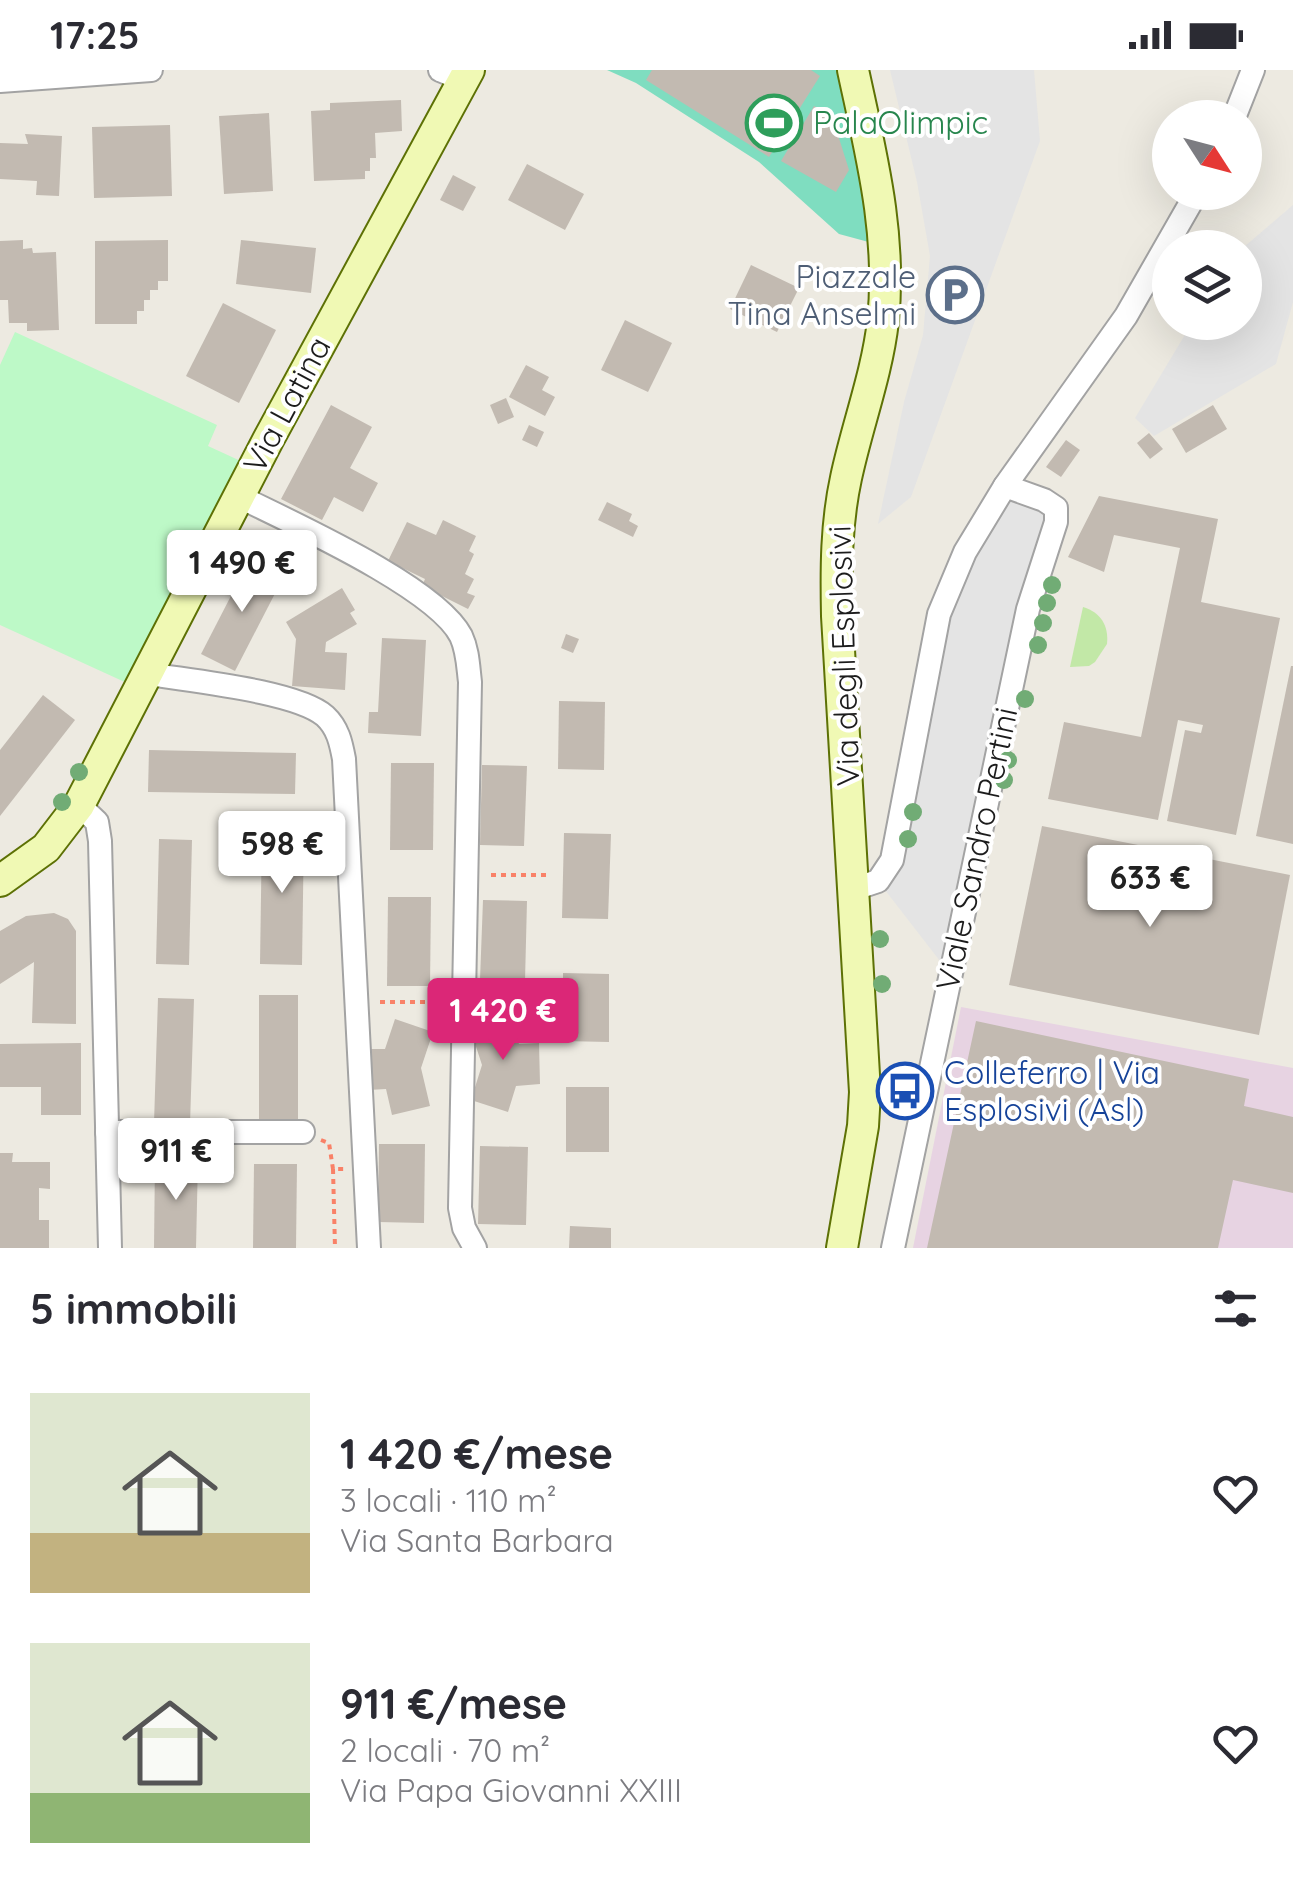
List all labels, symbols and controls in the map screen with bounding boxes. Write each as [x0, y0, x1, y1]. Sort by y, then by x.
text: 17:25 [50, 11, 140, 59]
sports icon: PalaOlimpic [744, 93, 804, 153]
north arrow [1152, 100, 1262, 210]
map controls [1152, 100, 1262, 340]
place label: PalaOlimpic [813, 102, 988, 142]
button: layers [1152, 230, 1262, 340]
place label: Piazzale Tina Anselmi [728, 256, 916, 333]
parking icon: Piazzale Tina Anselmi [925, 265, 985, 325]
street label: Via Latina [234, 330, 339, 479]
street label: Via degli Esplosivi [818, 525, 868, 787]
pin: 1 490 € [150, 530, 334, 615]
text: 1 490 € [189, 542, 295, 582]
street label: Viale Sandro Pertini [926, 704, 1026, 994]
pin: 598 € [212, 811, 352, 896]
text: 598 € [240, 823, 324, 863]
pin: 633 € [1080, 845, 1220, 930]
text: 633 € [1109, 857, 1191, 897]
pin: 1 420 € [411, 978, 595, 1063]
text: 1 420 € [449, 990, 557, 1030]
place label: Colleferro | Via Esplosivi (Asl) [944, 1052, 1160, 1129]
bus stop icon: Colleferro | Via Esplosivi (Asl) [875, 1061, 935, 1121]
pin: 911 € [106, 1118, 246, 1203]
text: 911 € [140, 1130, 212, 1170]
icon: filters [1208, 1281, 1263, 1336]
text: 5 immobili [30, 1282, 237, 1335]
text: 1 420 €/mese [340, 1427, 613, 1480]
icon: home [110, 1433, 230, 1553]
icon: heart [1208, 1466, 1263, 1521]
text: 3 locali · 110 m² [340, 1480, 557, 1520]
text: Via Santa Barbara [340, 1520, 614, 1560]
text: 911 €/mese [340, 1677, 567, 1730]
icon: home [110, 1683, 230, 1803]
icon: heart [1208, 1716, 1263, 1771]
text: 2 locali · 70 m² [340, 1730, 550, 1770]
text: Via Papa Giovanni XXIII [340, 1770, 682, 1810]

